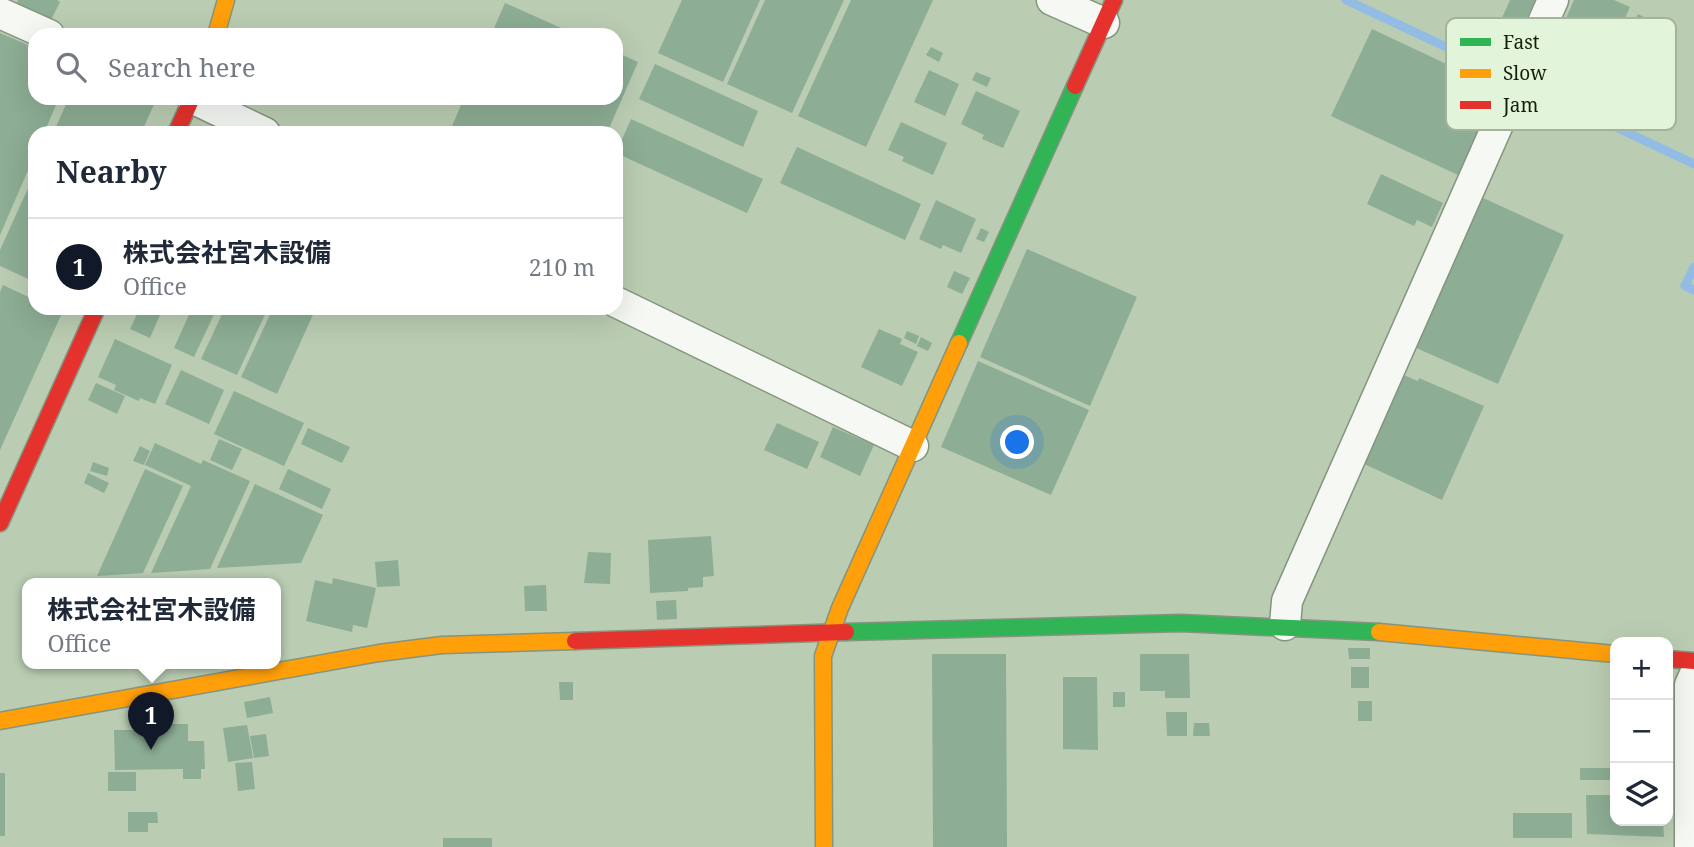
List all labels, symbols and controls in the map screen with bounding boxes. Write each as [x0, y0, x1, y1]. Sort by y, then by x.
legend [1446, 18, 1676, 130]
search box [28, 28, 623, 105]
text: Fast [1503, 29, 1540, 55]
icon: search [52, 48, 90, 86]
text: Search here [108, 49, 256, 85]
text: Slow [1503, 60, 1547, 86]
text: Jam [1502, 92, 1538, 118]
text: Nearby [56, 151, 167, 192]
text: 株式会社宮木設備 [123, 234, 331, 270]
text: 1 [73, 251, 86, 283]
text: 210 m [529, 251, 595, 283]
text: Office [123, 270, 187, 302]
your location [1000, 425, 1034, 459]
popup [22, 578, 281, 669]
text: 株式会社宮木設備 [47, 591, 256, 627]
text: Office [47, 627, 111, 659]
map controls [1610, 637, 1673, 826]
button: + [1610, 637, 1673, 700]
pin: 1 [128, 692, 174, 750]
button: − [1610, 700, 1673, 763]
button: layers [1610, 763, 1673, 826]

